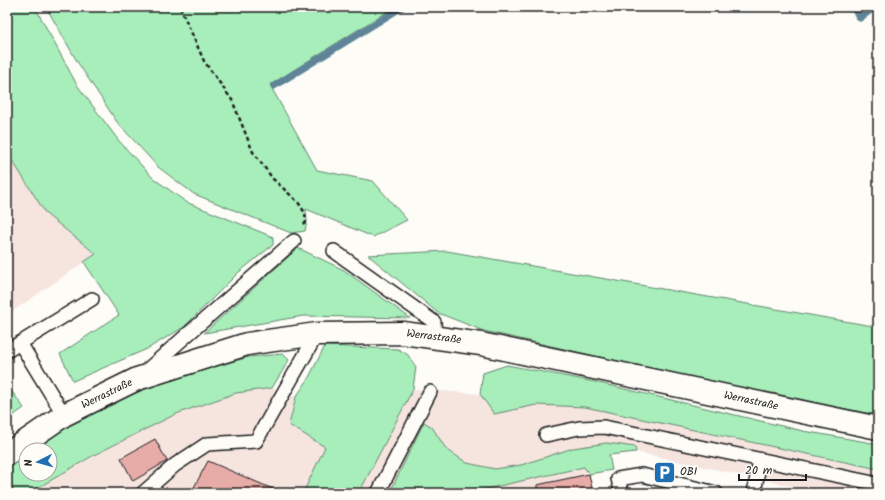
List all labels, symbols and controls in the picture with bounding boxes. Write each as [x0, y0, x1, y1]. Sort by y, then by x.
street label: Werrastraße [406, 325, 462, 349]
street label: Werrastraße [78, 374, 136, 414]
street label: Werrastraße [722, 386, 780, 416]
north arrow [18, 442, 58, 482]
scale bar [739, 456, 806, 482]
text: N [20, 458, 38, 467]
parking icon: OBI [651, 459, 677, 485]
text: 20 m [745, 461, 773, 480]
place label: OBI [680, 463, 697, 481]

